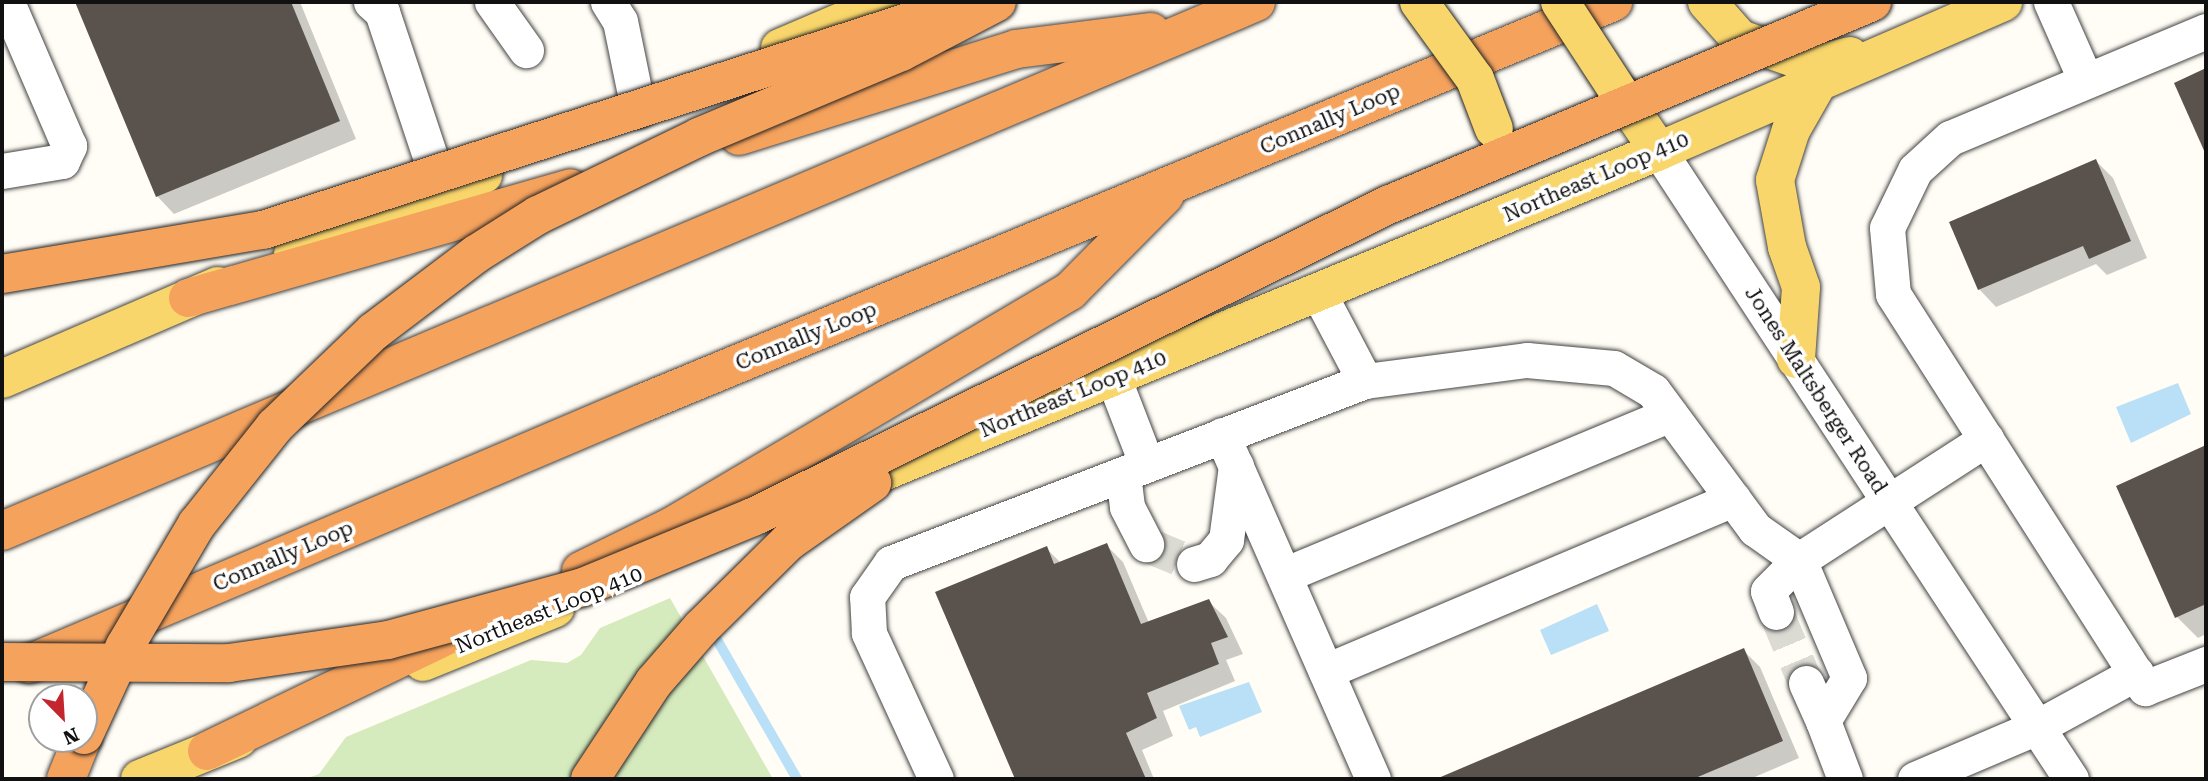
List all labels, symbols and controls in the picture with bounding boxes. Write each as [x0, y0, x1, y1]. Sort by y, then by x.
street label: Connally Loop [1256, 78, 1404, 160]
street label: Northeast Loop 410 [1499, 127, 1693, 227]
street label: Jones Maltsberger Road [1739, 282, 1893, 498]
street label: Connally Loop [732, 296, 880, 376]
street label: Northeast Loop 410 [976, 345, 1170, 443]
street label: Connally Loop [209, 515, 357, 597]
street label: Northeast Loop 410 [452, 561, 646, 659]
north arrow [28, 683, 98, 753]
text: N [60, 722, 82, 749]

